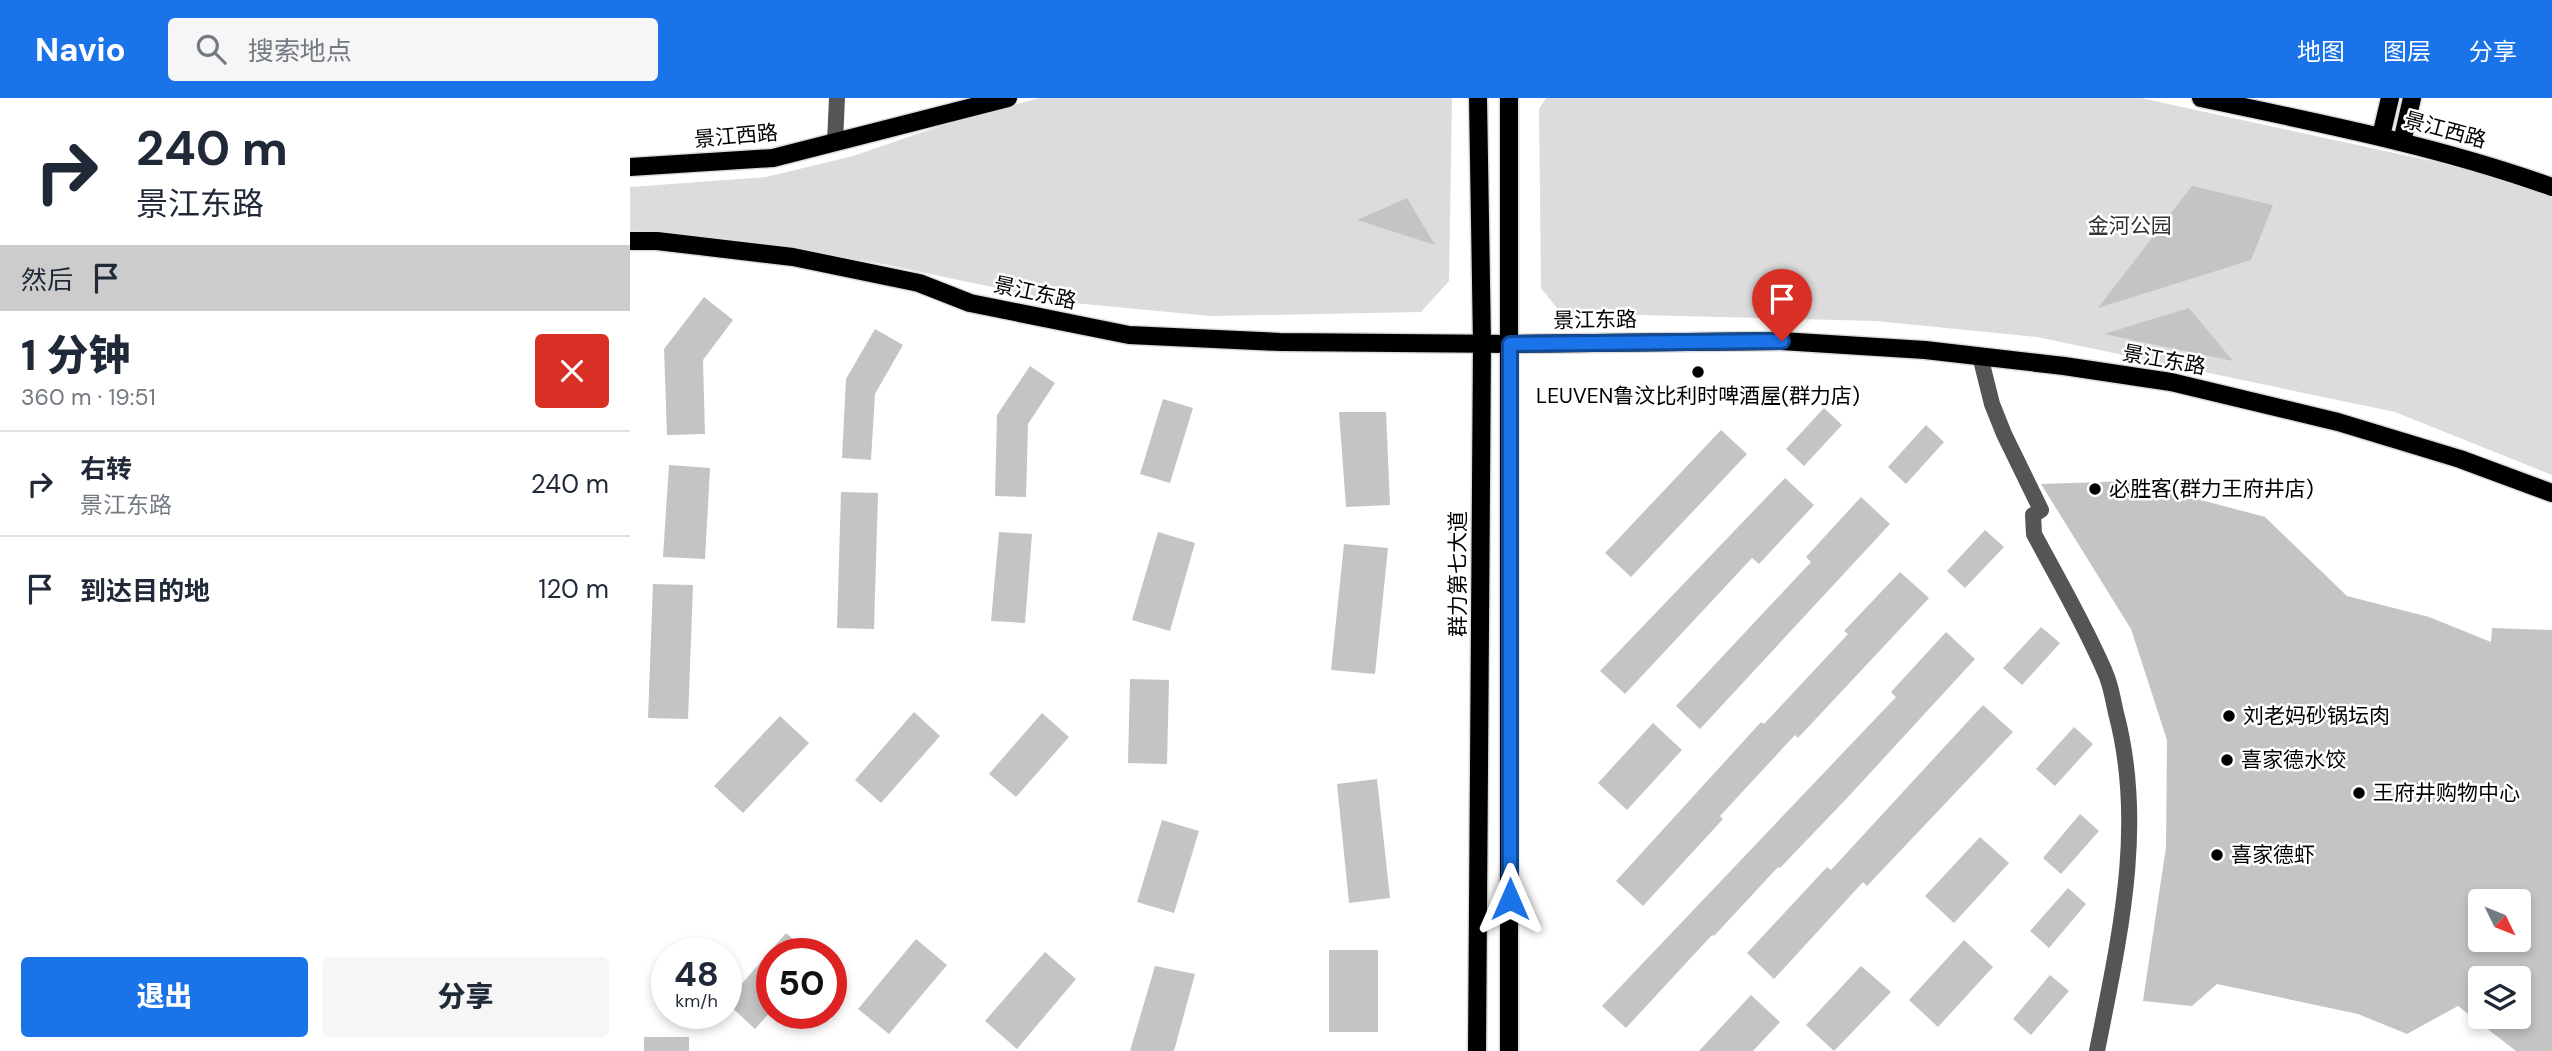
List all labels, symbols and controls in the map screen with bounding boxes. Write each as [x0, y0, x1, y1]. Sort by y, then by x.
search box [168, 18, 658, 81]
text: Navio [35, 28, 126, 71]
icon: search [192, 30, 230, 68]
text: 搜索地点 [248, 34, 352, 68]
text: 地图 [2297, 36, 2345, 67]
text: 图层 [2383, 36, 2431, 67]
text: 分享 [2469, 36, 2517, 67]
street label: 景江西路 [2401, 106, 2489, 154]
text: 240 m [136, 116, 288, 180]
street label: 景江西路 [693, 118, 779, 154]
icon: right [21, 126, 112, 217]
text: 景江东路 [136, 183, 264, 225]
park label: 金河公园 [2088, 212, 2172, 240]
icon: arrive [87, 259, 125, 297]
text: 然后 [21, 263, 73, 297]
pin [1752, 269, 1812, 341]
street label: 景江东路 [991, 271, 1079, 315]
icon: arrive [1763, 280, 1801, 318]
street label: 景江东路 [1553, 305, 1637, 335]
text: 1 分钟 [21, 328, 130, 383]
button: close [535, 334, 609, 408]
street label: 景江东路 [2120, 339, 2208, 381]
marker: LEUVEN鲁汶比利时啤酒屋(群力店) [1690, 364, 1706, 380]
text: 360 m · 19:51 [21, 382, 156, 412]
place label: LEUVEN鲁汶比利时啤酒屋(群力店) [1536, 382, 1860, 410]
text: 右转 [80, 452, 132, 486]
icon: right [21, 465, 59, 503]
text: 240 m [531, 467, 609, 501]
place label: 必胜客(群力王府井店) [2109, 475, 2314, 503]
marker: 必胜客(群力王府井店) [2087, 481, 2103, 497]
text: 景江东路 [80, 490, 172, 520]
street label: 群力第七大道 [1444, 511, 1472, 637]
icon: arrive [21, 570, 59, 608]
text: 120 m [538, 572, 609, 606]
text: 到达目的地 [80, 574, 210, 608]
place label: 刘老妈砂锅坛肉 [2243, 702, 2390, 730]
marker: 刘老妈砂锅坛肉 [2221, 708, 2237, 724]
place label: 喜家德水饺 [2241, 746, 2346, 774]
marker: 喜家德水饺 [2219, 752, 2235, 768]
place label: 王府井购物中心 [2373, 779, 2520, 807]
marker: 王府井购物中心 [2351, 785, 2367, 801]
place label: 喜家德虾 [2231, 841, 2315, 869]
marker: 喜家德虾 [2209, 847, 2225, 863]
position arrow [1473, 862, 1547, 936]
north arrow [2468, 889, 2530, 952]
map controls [2468, 889, 2531, 1029]
speed limit sign: 50 [756, 938, 847, 1029]
text: 48 [674, 951, 719, 997]
button: 退出 [21, 957, 308, 1037]
button: 分享 [322, 957, 609, 1037]
button: layers [2468, 966, 2531, 1029]
text: km/h [675, 989, 718, 1013]

